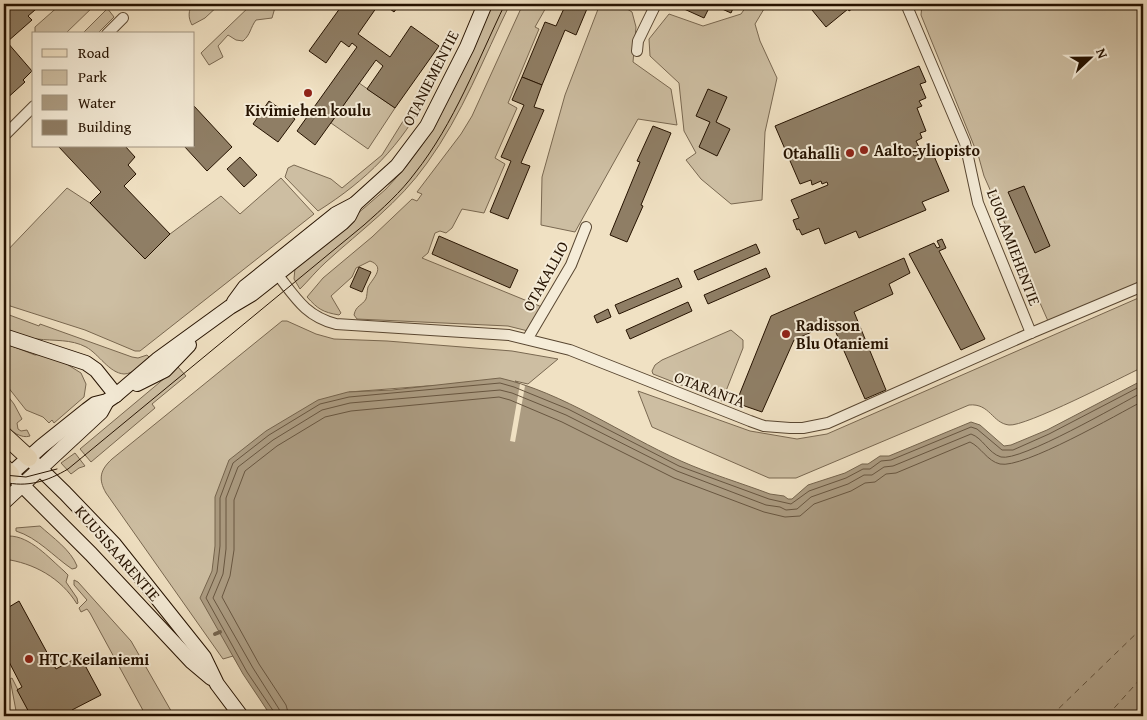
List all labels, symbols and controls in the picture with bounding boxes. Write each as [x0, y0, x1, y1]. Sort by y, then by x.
street label: OTANIEMENTIE [396, 26, 464, 130]
legend [32, 32, 195, 148]
north arrow [1064, 32, 1114, 82]
text: Road [78, 42, 109, 63]
text: N [1091, 45, 1113, 62]
text: Park [78, 66, 107, 87]
marker: Kivimiehen koulu [302, 87, 314, 99]
text: Water [78, 92, 116, 113]
place label: Kivimiehen koulu [245, 98, 372, 122]
text: Building [78, 116, 132, 137]
place label: Aalto-yliopisto [874, 138, 980, 162]
place label: Otahalli [783, 141, 840, 165]
marker: Aalto-yliopisto [858, 144, 870, 156]
marker: Otahalli [844, 147, 856, 159]
street label: LUOLAMIEHENTIE [981, 185, 1047, 309]
street label: OTAKALLIO [516, 236, 574, 315]
place label: Radisson Blu Otaniemi [796, 313, 889, 355]
marker: Radisson Blu Otaniemi [780, 328, 792, 340]
street label: OTARANTA [671, 364, 749, 414]
street label: KUUSISAARENTIE [69, 500, 167, 606]
place label: HTC Keilaniemi [39, 647, 149, 671]
marker: HTC Keilaniemi [23, 653, 35, 665]

